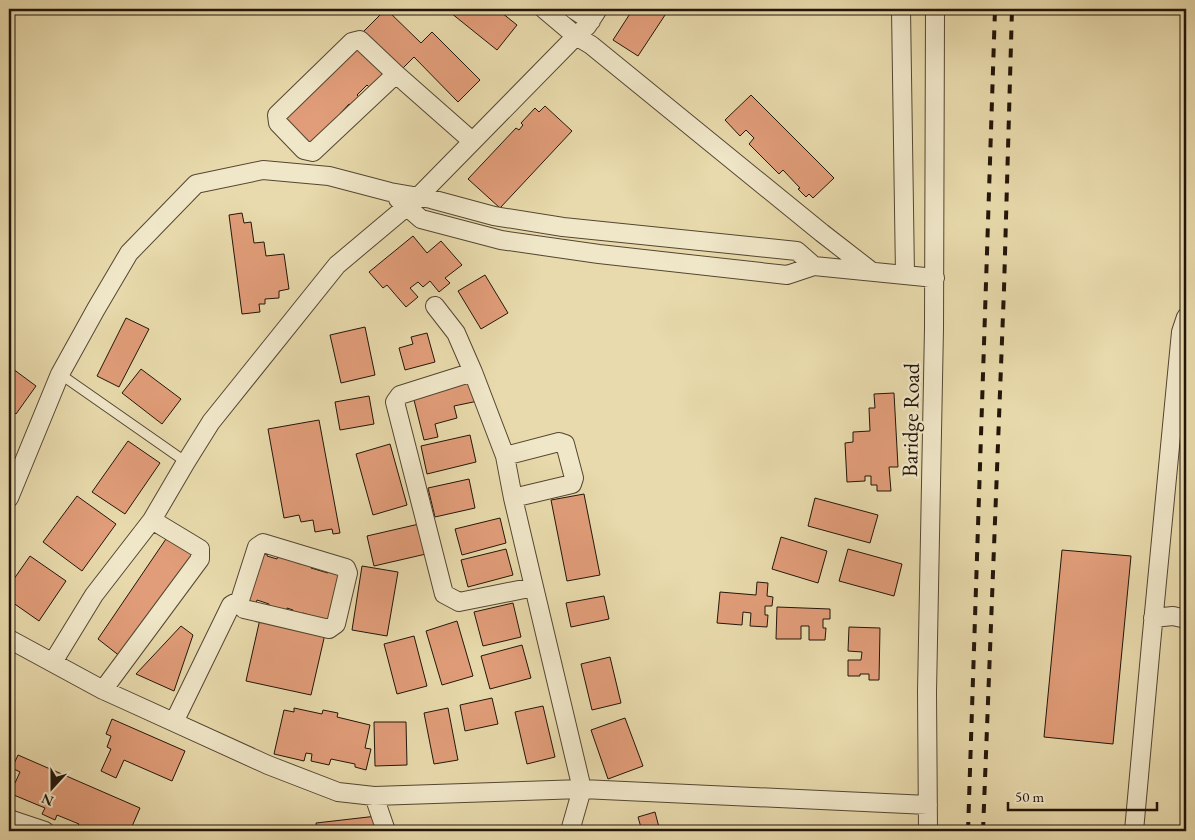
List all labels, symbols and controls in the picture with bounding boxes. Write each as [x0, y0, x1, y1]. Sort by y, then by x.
street label: Baridge Road [895, 362, 926, 477]
north arrow [28, 762, 78, 812]
scale bar [1008, 780, 1156, 812]
text: 50 m [1015, 787, 1044, 806]
text: N [38, 789, 56, 811]

